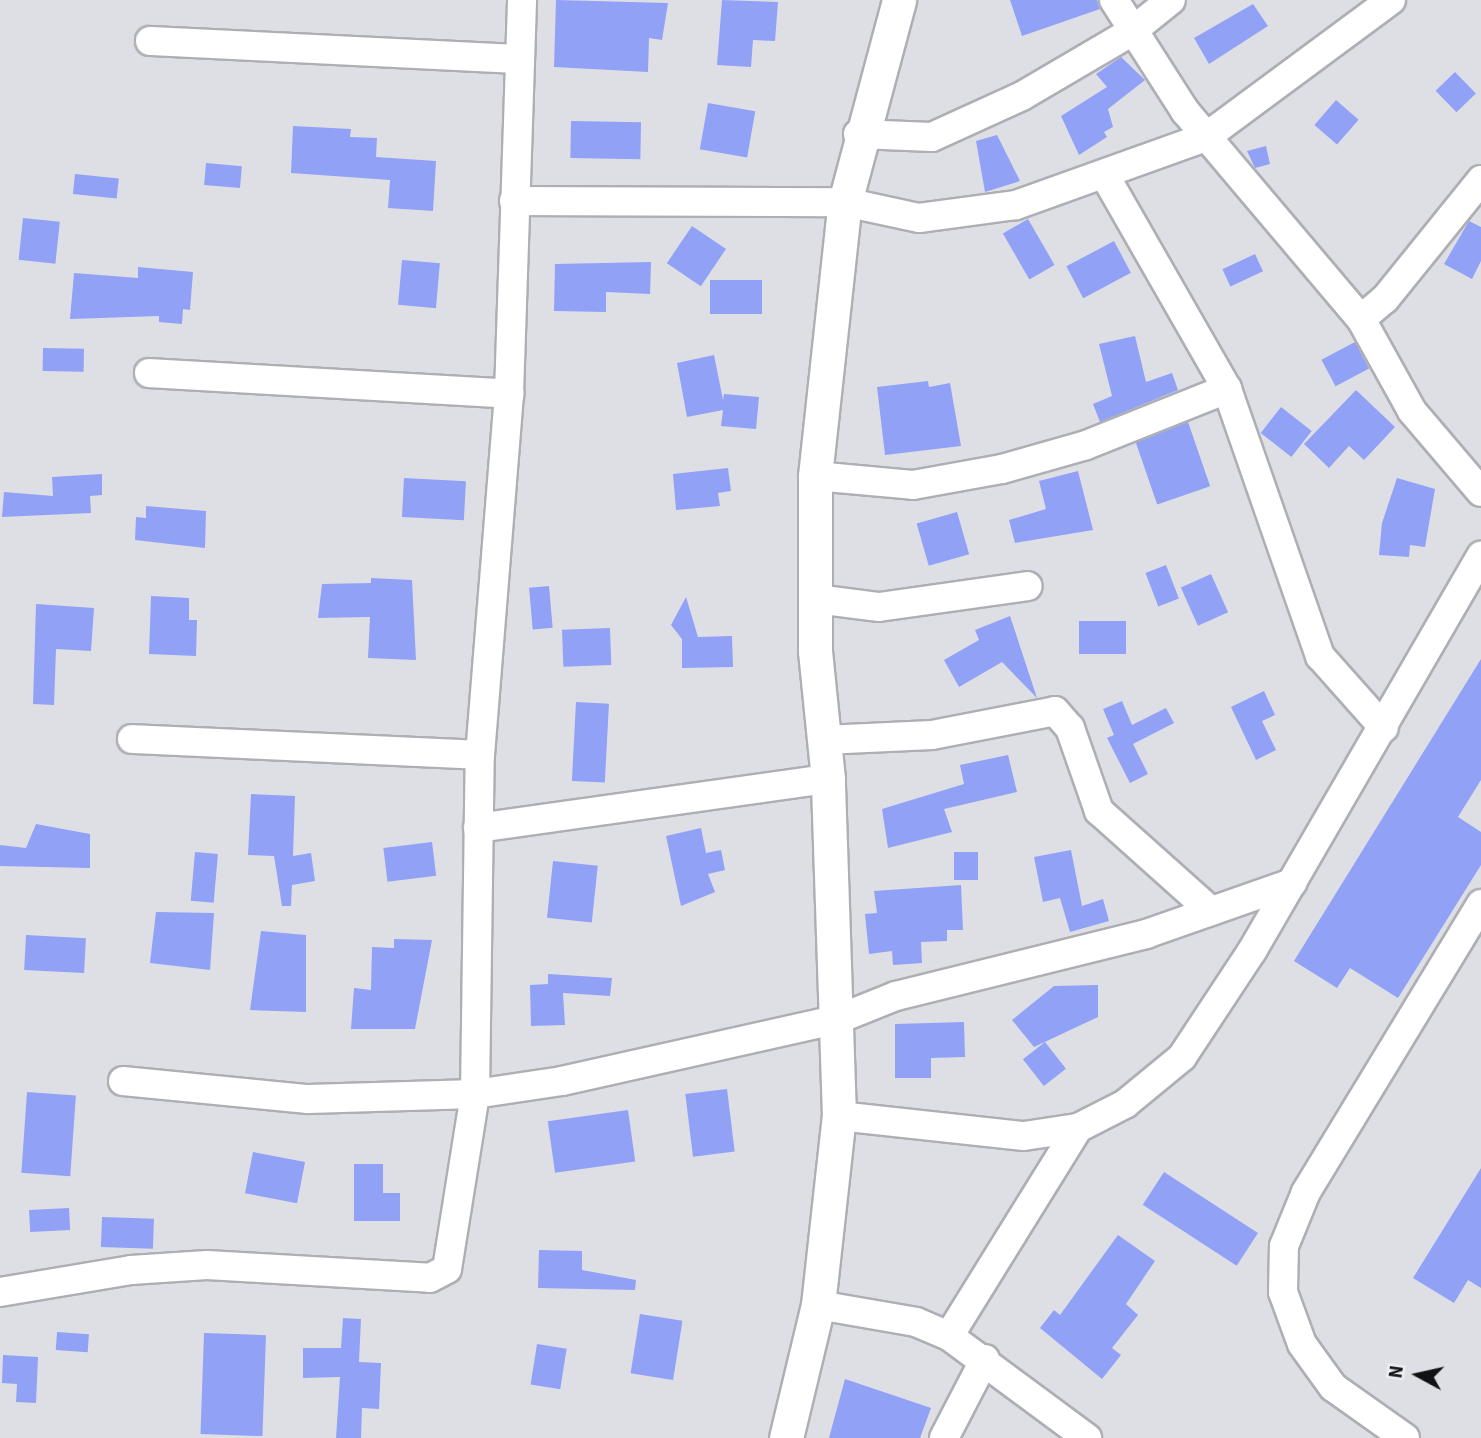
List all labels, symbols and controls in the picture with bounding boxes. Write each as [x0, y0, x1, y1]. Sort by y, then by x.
north arrow [1383, 1340, 1453, 1410]
text: N [1382, 1364, 1411, 1380]

